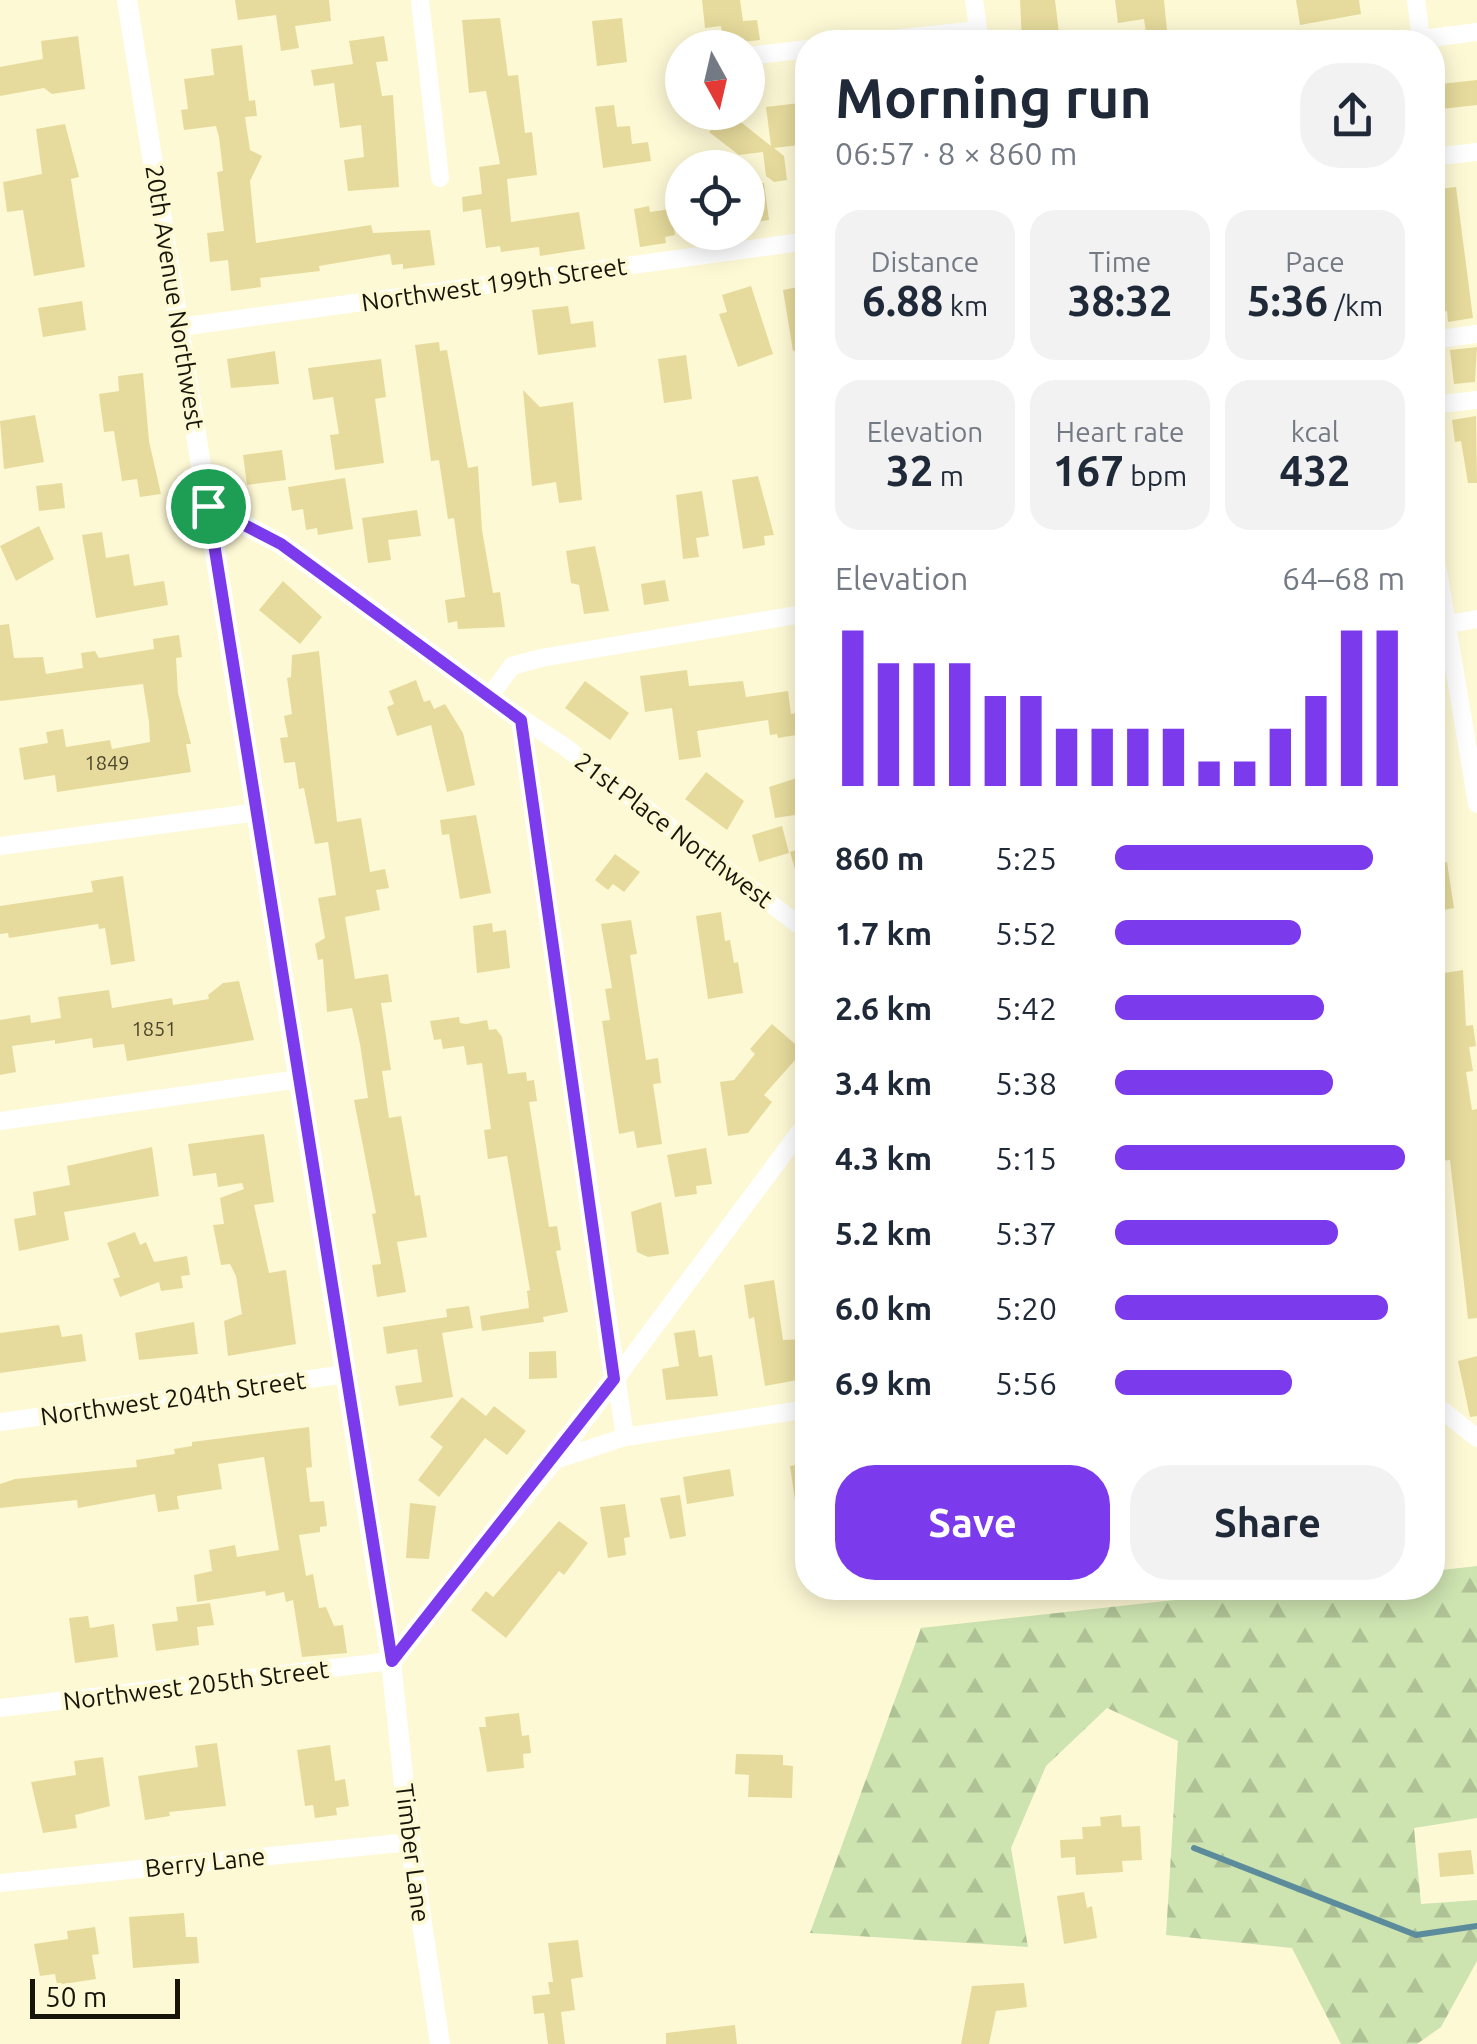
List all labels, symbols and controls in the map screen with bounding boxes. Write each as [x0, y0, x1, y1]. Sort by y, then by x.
north arrow [665, 30, 765, 130]
map controls [665, 30, 765, 250]
button: share [1300, 63, 1405, 168]
text: Morning run [835, 67, 1152, 128]
text: 06:57 · 8 × 860 m [835, 135, 1077, 171]
button: locate [665, 150, 765, 250]
street label: 20th Avenue Northwest [140, 163, 210, 432]
text: Distance [871, 246, 979, 277]
text: Time [1089, 246, 1151, 277]
text: Pace [1285, 246, 1345, 277]
street label: Northwest 199th Street [360, 251, 629, 316]
text: 6.88 [862, 277, 943, 324]
text: 38:32 [1067, 277, 1173, 324]
text: 5:36 [1247, 277, 1328, 324]
text: km [943, 290, 988, 321]
text: /km [1328, 290, 1383, 321]
text: Elevation [867, 416, 983, 447]
text: Heart rate [1056, 416, 1184, 447]
text: kcal [1291, 416, 1339, 447]
text: 32 [886, 447, 933, 494]
text: 167 [1053, 447, 1124, 494]
text: 432 [1279, 447, 1351, 494]
text: m [933, 460, 964, 491]
text: bpm [1124, 460, 1187, 491]
pin [166, 464, 251, 549]
icon: arrive [181, 479, 236, 534]
text: Elevation [835, 560, 968, 596]
text: 64–68 m [1282, 560, 1405, 596]
street label: 21st Place Northwest [570, 747, 778, 913]
house number: 1849 [84, 751, 130, 774]
text: 860 m [835, 840, 924, 876]
text: 5:25 [995, 840, 1057, 876]
text: 1.7 km [835, 915, 932, 951]
text: 5:52 [995, 915, 1057, 951]
text: 2.6 km [835, 990, 932, 1026]
text: 5:42 [995, 990, 1057, 1026]
house number: 1851 [131, 1017, 177, 1040]
text: 3.4 km [835, 1065, 932, 1101]
text: 5:38 [995, 1065, 1057, 1101]
text: 4.3 km [835, 1140, 932, 1176]
text: 5:15 [995, 1140, 1057, 1176]
text: 5.2 km [835, 1215, 932, 1251]
text: 5:37 [995, 1215, 1057, 1251]
text: 6.0 km [835, 1290, 932, 1326]
text: 5:20 [995, 1290, 1057, 1326]
street label: Northwest 204th Street [39, 1365, 308, 1430]
text: 6.9 km [835, 1365, 932, 1401]
text: 5:56 [995, 1365, 1057, 1401]
button: Save [835, 1465, 1110, 1580]
button: Share [1130, 1465, 1405, 1580]
street label: Northwest 205th Street [62, 1655, 331, 1715]
street label: Timber Lane [391, 1782, 435, 1924]
street label: Berry Lane [144, 1842, 266, 1882]
scale bar [30, 1974, 180, 2018]
text: 50 m [45, 1981, 107, 2012]

